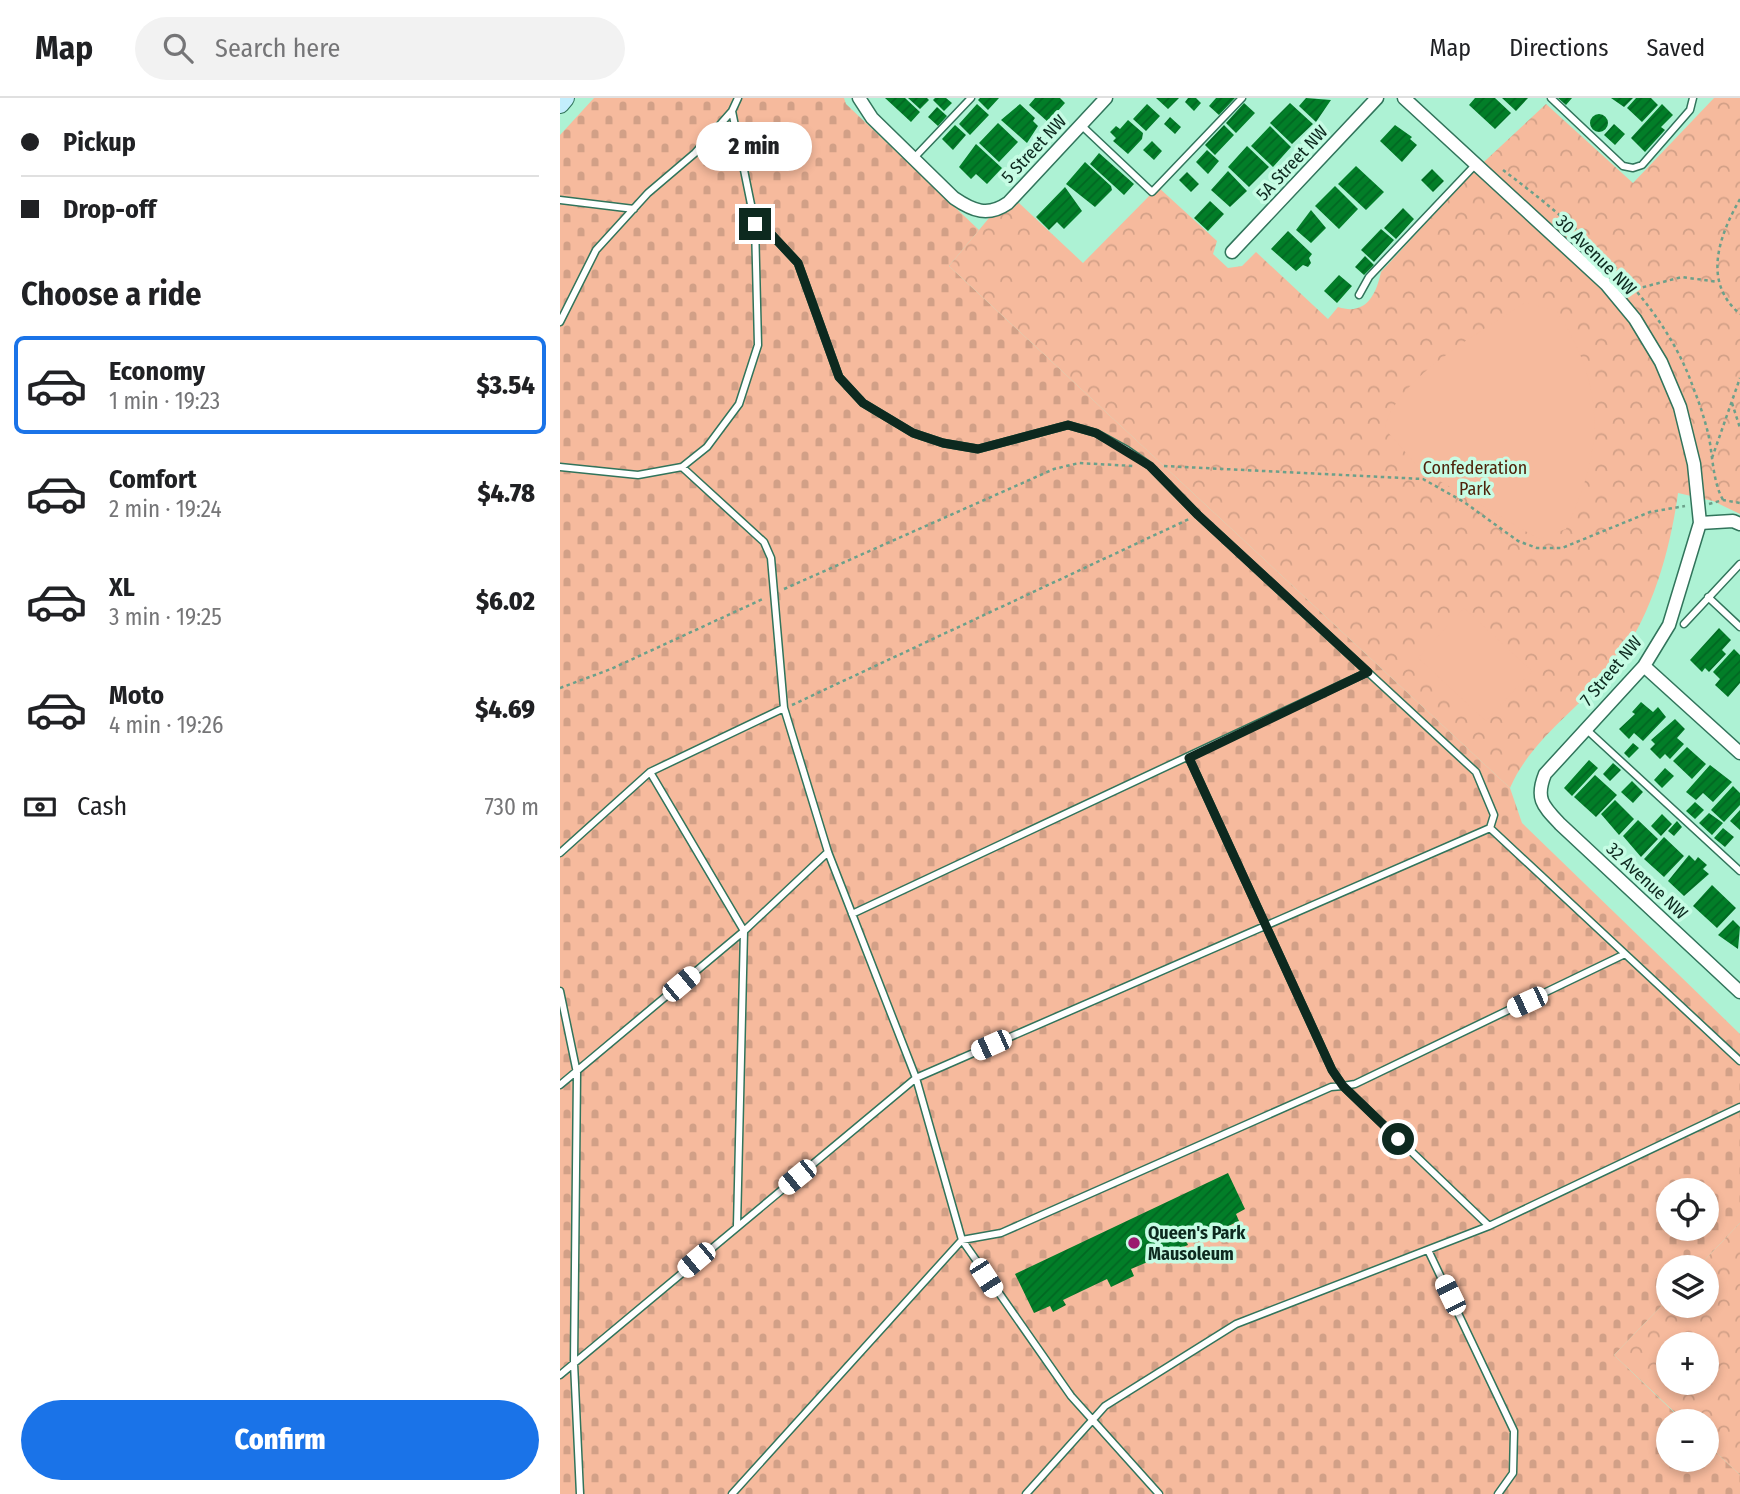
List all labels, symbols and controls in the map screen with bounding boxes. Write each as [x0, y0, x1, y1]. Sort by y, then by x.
search box [135, 17, 625, 80]
text: Map [35, 28, 93, 68]
icon: search [159, 29, 197, 67]
text: Search here [215, 33, 340, 64]
text: Map [1430, 34, 1471, 62]
text: Directions [1509, 34, 1608, 62]
text: Saved [1646, 34, 1705, 62]
street label: 5 Street NW [997, 110, 1072, 188]
street label: 5A Street NW [1252, 120, 1333, 205]
callout: 2 min [697, 122, 813, 172]
text: Pickup [63, 127, 136, 158]
text: 2 min [729, 132, 779, 160]
text: Drop-off [63, 194, 156, 225]
route end [739, 208, 771, 240]
street label: 30 Avenue NW [1551, 210, 1641, 300]
text: Choose a ride [21, 275, 202, 313]
icon: car [25, 354, 88, 417]
text: Economy [109, 356, 205, 387]
text: $3.54 [476, 370, 535, 401]
text: 1 min · 19:23 [109, 387, 220, 415]
park label: Confederation Park [1423, 457, 1527, 500]
icon: car [25, 462, 88, 525]
text: Comfort [109, 464, 197, 495]
text: $4.78 [477, 478, 535, 509]
text: 2 min · 19:24 [109, 495, 222, 523]
icon: car [25, 570, 88, 633]
text: XL [109, 572, 135, 603]
text: $6.02 [476, 586, 535, 617]
text: 3 min · 19:25 [109, 603, 222, 631]
street label: 7 Street NW [1575, 631, 1647, 710]
icon: car [25, 678, 88, 741]
text: Moto [109, 680, 164, 711]
text: $4.69 [475, 694, 535, 725]
text: 4 min · 19:26 [109, 711, 223, 739]
icon: cash [21, 788, 59, 826]
text: Cash [77, 791, 127, 822]
text: 730 m [484, 793, 539, 821]
street label: 32 Avenue NW [1602, 838, 1692, 924]
car [659, 962, 704, 1006]
car [1504, 984, 1551, 1020]
car [968, 1027, 1015, 1063]
route start [1382, 1123, 1414, 1155]
car [775, 1156, 820, 1198]
map controls [1656, 1178, 1719, 1472]
button: locate [1656, 1178, 1719, 1241]
place label: Queen's Park Mausoleum [1148, 1222, 1246, 1265]
marker: Queen's Park Mausoleum [1126, 1235, 1142, 1251]
car [674, 1238, 719, 1282]
car [966, 1255, 1007, 1301]
button: layers [1656, 1255, 1719, 1318]
car [1432, 1272, 1469, 1318]
button: + [1656, 1332, 1719, 1395]
button: Confirm [21, 1400, 539, 1480]
button: − [1656, 1409, 1719, 1472]

